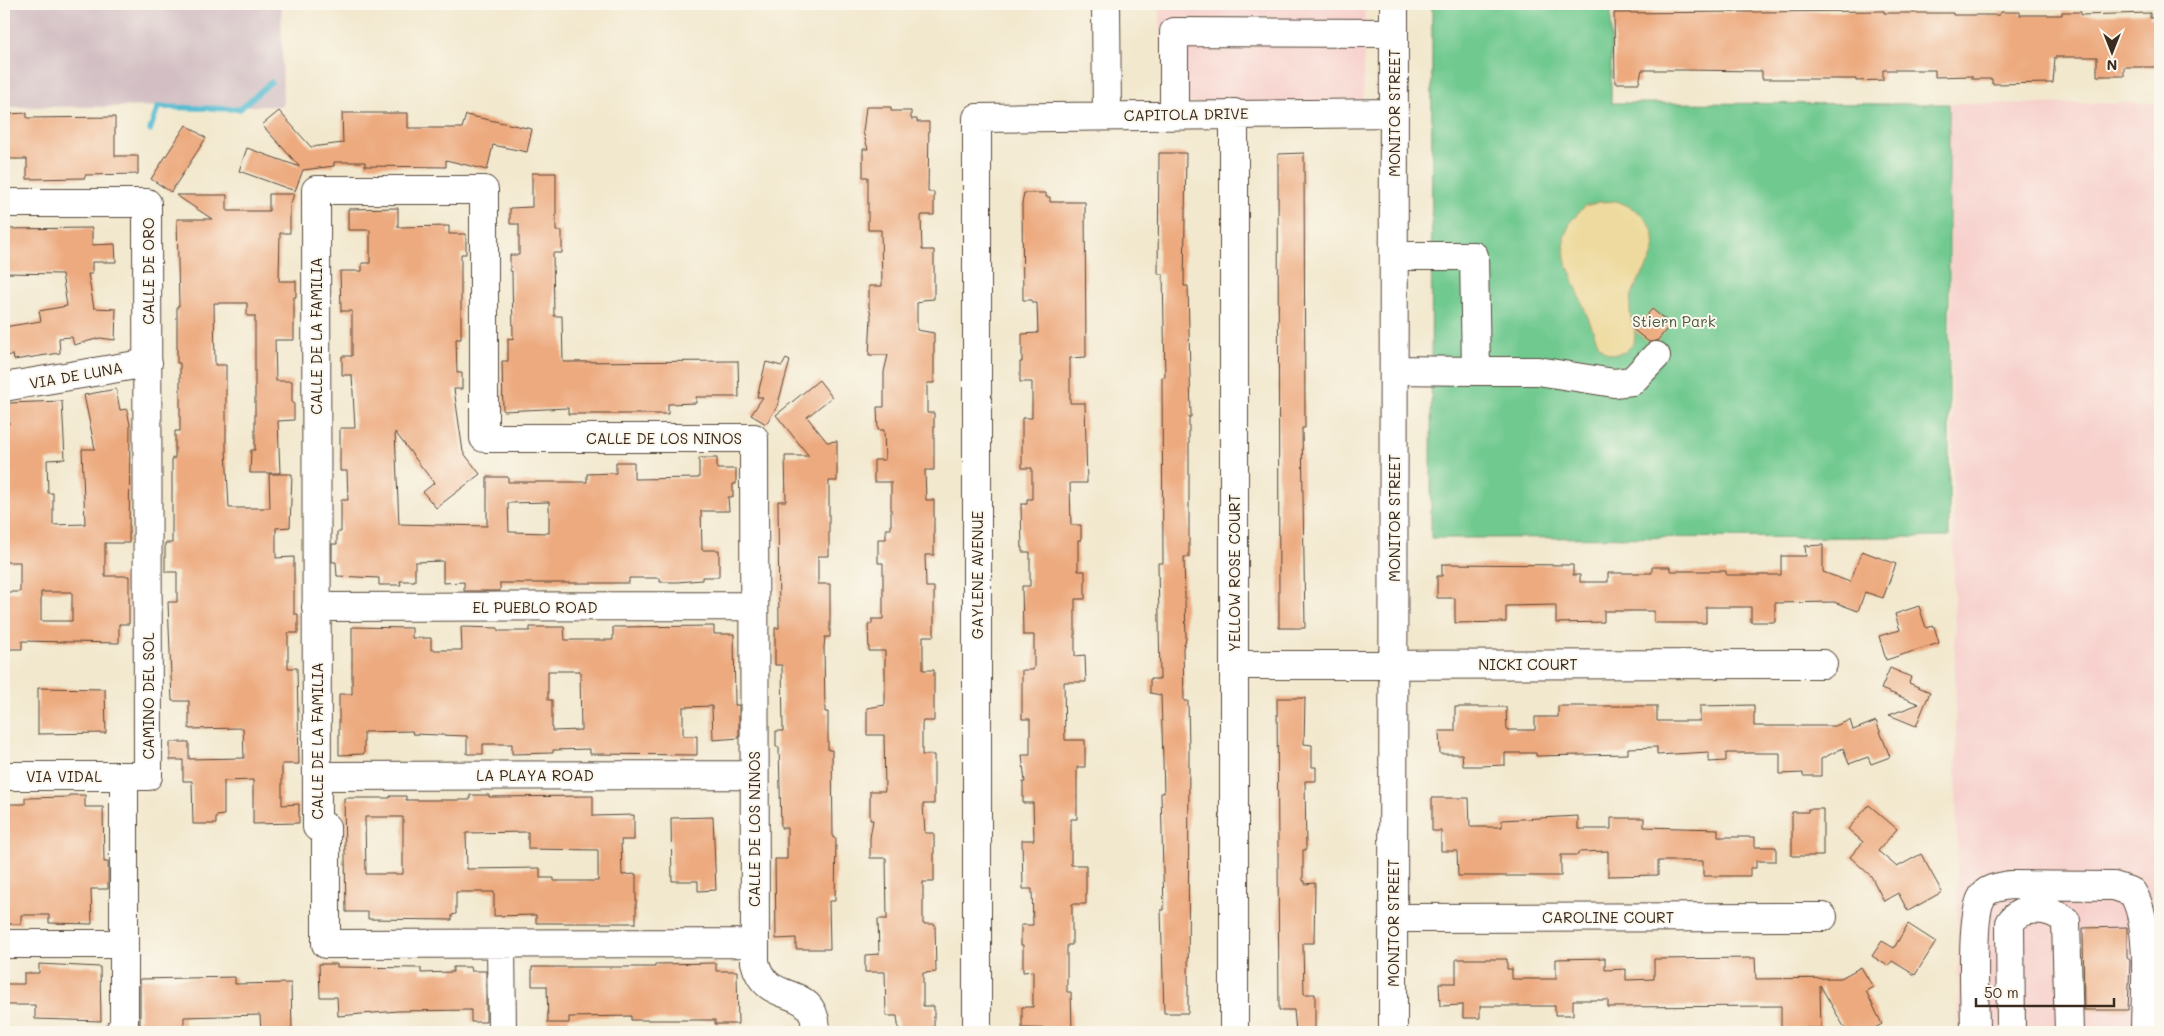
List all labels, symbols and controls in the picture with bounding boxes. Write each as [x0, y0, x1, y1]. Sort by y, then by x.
north arrow [2086, 28, 2136, 78]
street label: MONITOR STREET [1384, 49, 1404, 177]
text: N [2107, 56, 2117, 75]
street label: CAPITOLA DRIVE [1123, 103, 1249, 125]
street label: CALLE DE ORO [138, 217, 158, 325]
street label: CALLE DE LA FAMILIA [306, 257, 326, 415]
park label: Stiern Park [1632, 311, 1716, 331]
street label: VIA DE LUNA [28, 357, 124, 393]
street label: CALLE DE LOS NINOS [586, 428, 742, 448]
street label: MONITOR STREET [1384, 454, 1404, 582]
street label: YELLOW ROSE COURT [1224, 494, 1244, 652]
street label: GAYLENE AVENUE [967, 510, 987, 639]
street label: EL PUEBLO ROAD [472, 597, 598, 617]
street label: CAMINO DEL SOL [138, 632, 158, 760]
street label: NICKI COURT [1478, 654, 1578, 674]
street label: CALLE DE LA FAMILIA [307, 662, 327, 820]
street label: CALLE DE LOS NINOS [744, 751, 764, 907]
street label: LA PLAYA ROAD [476, 765, 594, 785]
street label: VIA VIDAL [26, 766, 102, 786]
street label: MONITOR STREET [1383, 859, 1403, 987]
street label: CAROLINE COURT [1542, 907, 1674, 927]
scale bar [1976, 976, 2114, 1008]
text: 50 m [1984, 982, 2019, 1002]

